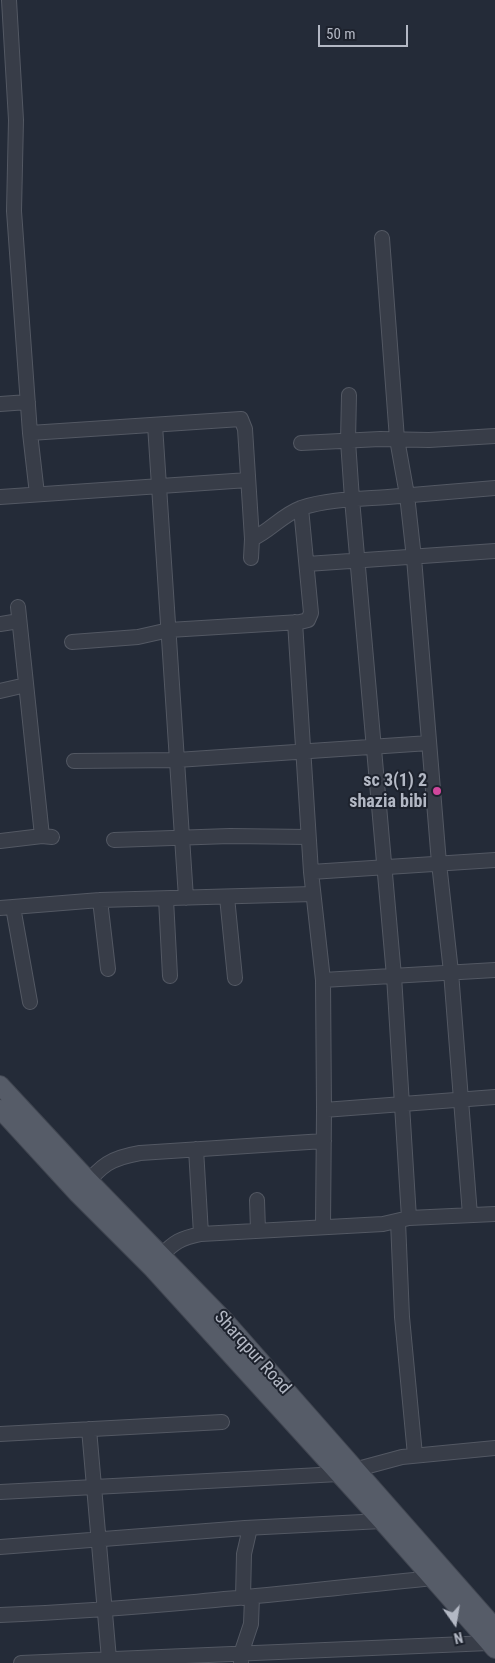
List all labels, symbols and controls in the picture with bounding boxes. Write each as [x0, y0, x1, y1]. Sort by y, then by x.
scale bar [320, 15, 410, 47]
text: 50 m [326, 25, 356, 43]
place label: sc 3(1) 2 shazia bibi [349, 770, 427, 812]
marker: sc 3(1) 2 shazia bibi [431, 785, 443, 797]
street label: Sharqpur Road [209, 1307, 295, 1399]
north arrow [430, 1598, 480, 1648]
text: N [452, 1629, 464, 1646]

